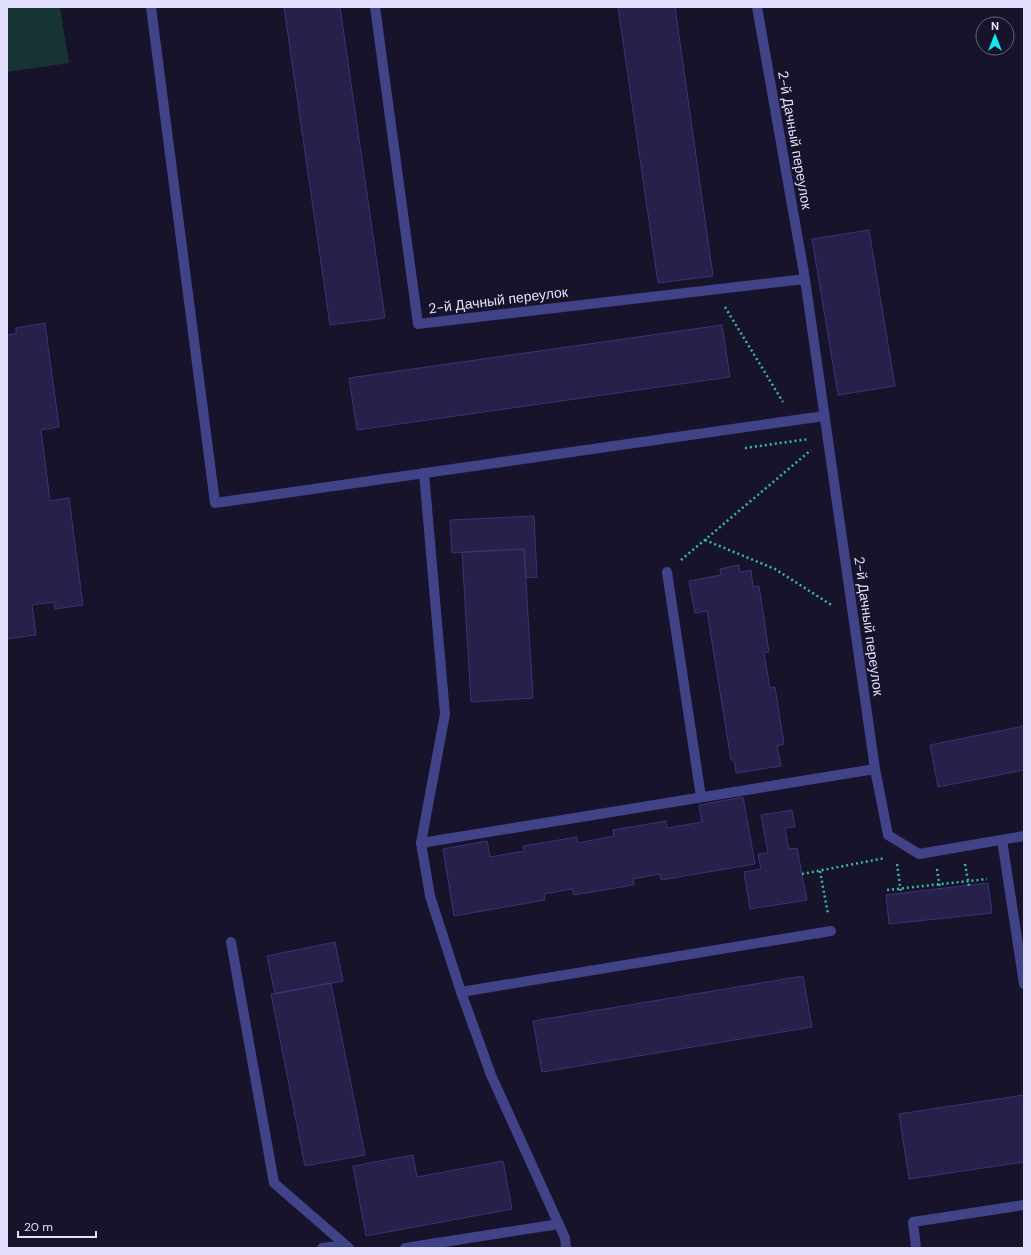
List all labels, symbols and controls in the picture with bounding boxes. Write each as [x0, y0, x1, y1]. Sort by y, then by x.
north arrow [975, 16, 1015, 56]
text: N [991, 19, 999, 33]
street label: 2-й Дачный переулок [774, 69, 816, 212]
street label: 2-й Дачный переулок [427, 282, 570, 317]
street label: 2-й Дачный переулок [850, 555, 888, 698]
scale bar [18, 1213, 96, 1239]
text: 20 m [24, 1219, 53, 1235]

